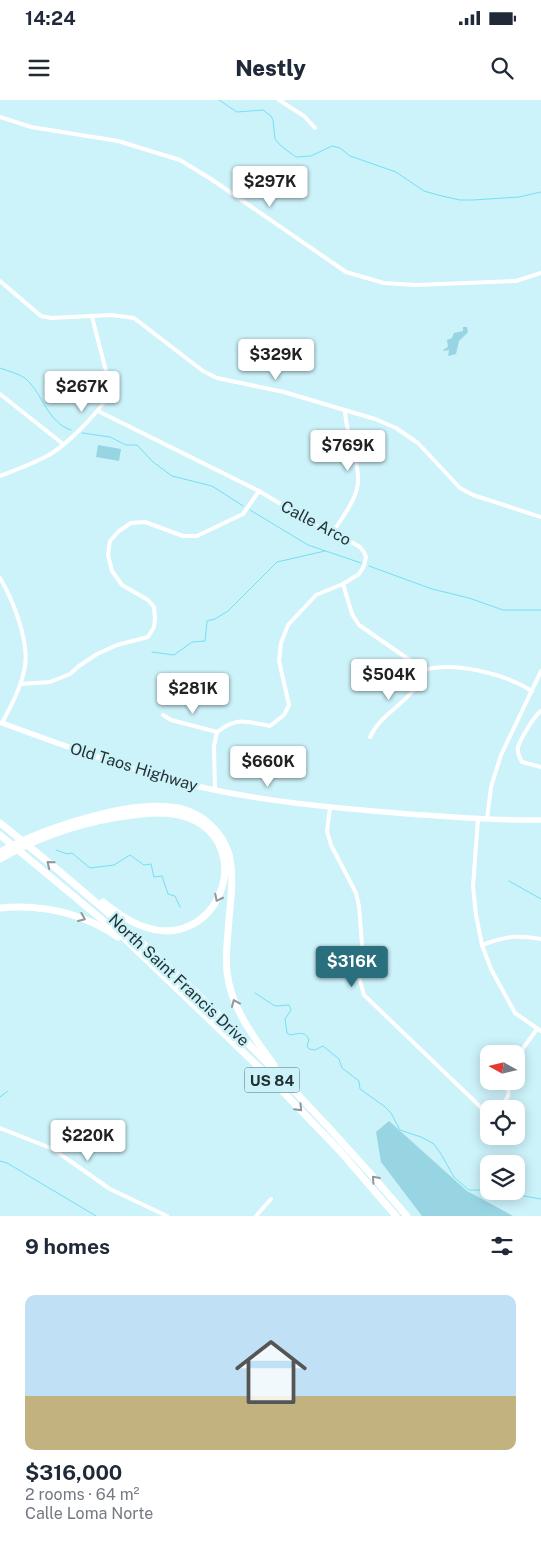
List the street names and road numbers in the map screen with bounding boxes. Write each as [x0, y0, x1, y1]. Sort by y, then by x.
street label: Calle Arco [278, 497, 354, 549]
street label: Old Taos Highway [68, 739, 200, 796]
street label: North Saint Francis Drive [105, 910, 253, 1050]
road number: US 84 [244, 1068, 300, 1092]

